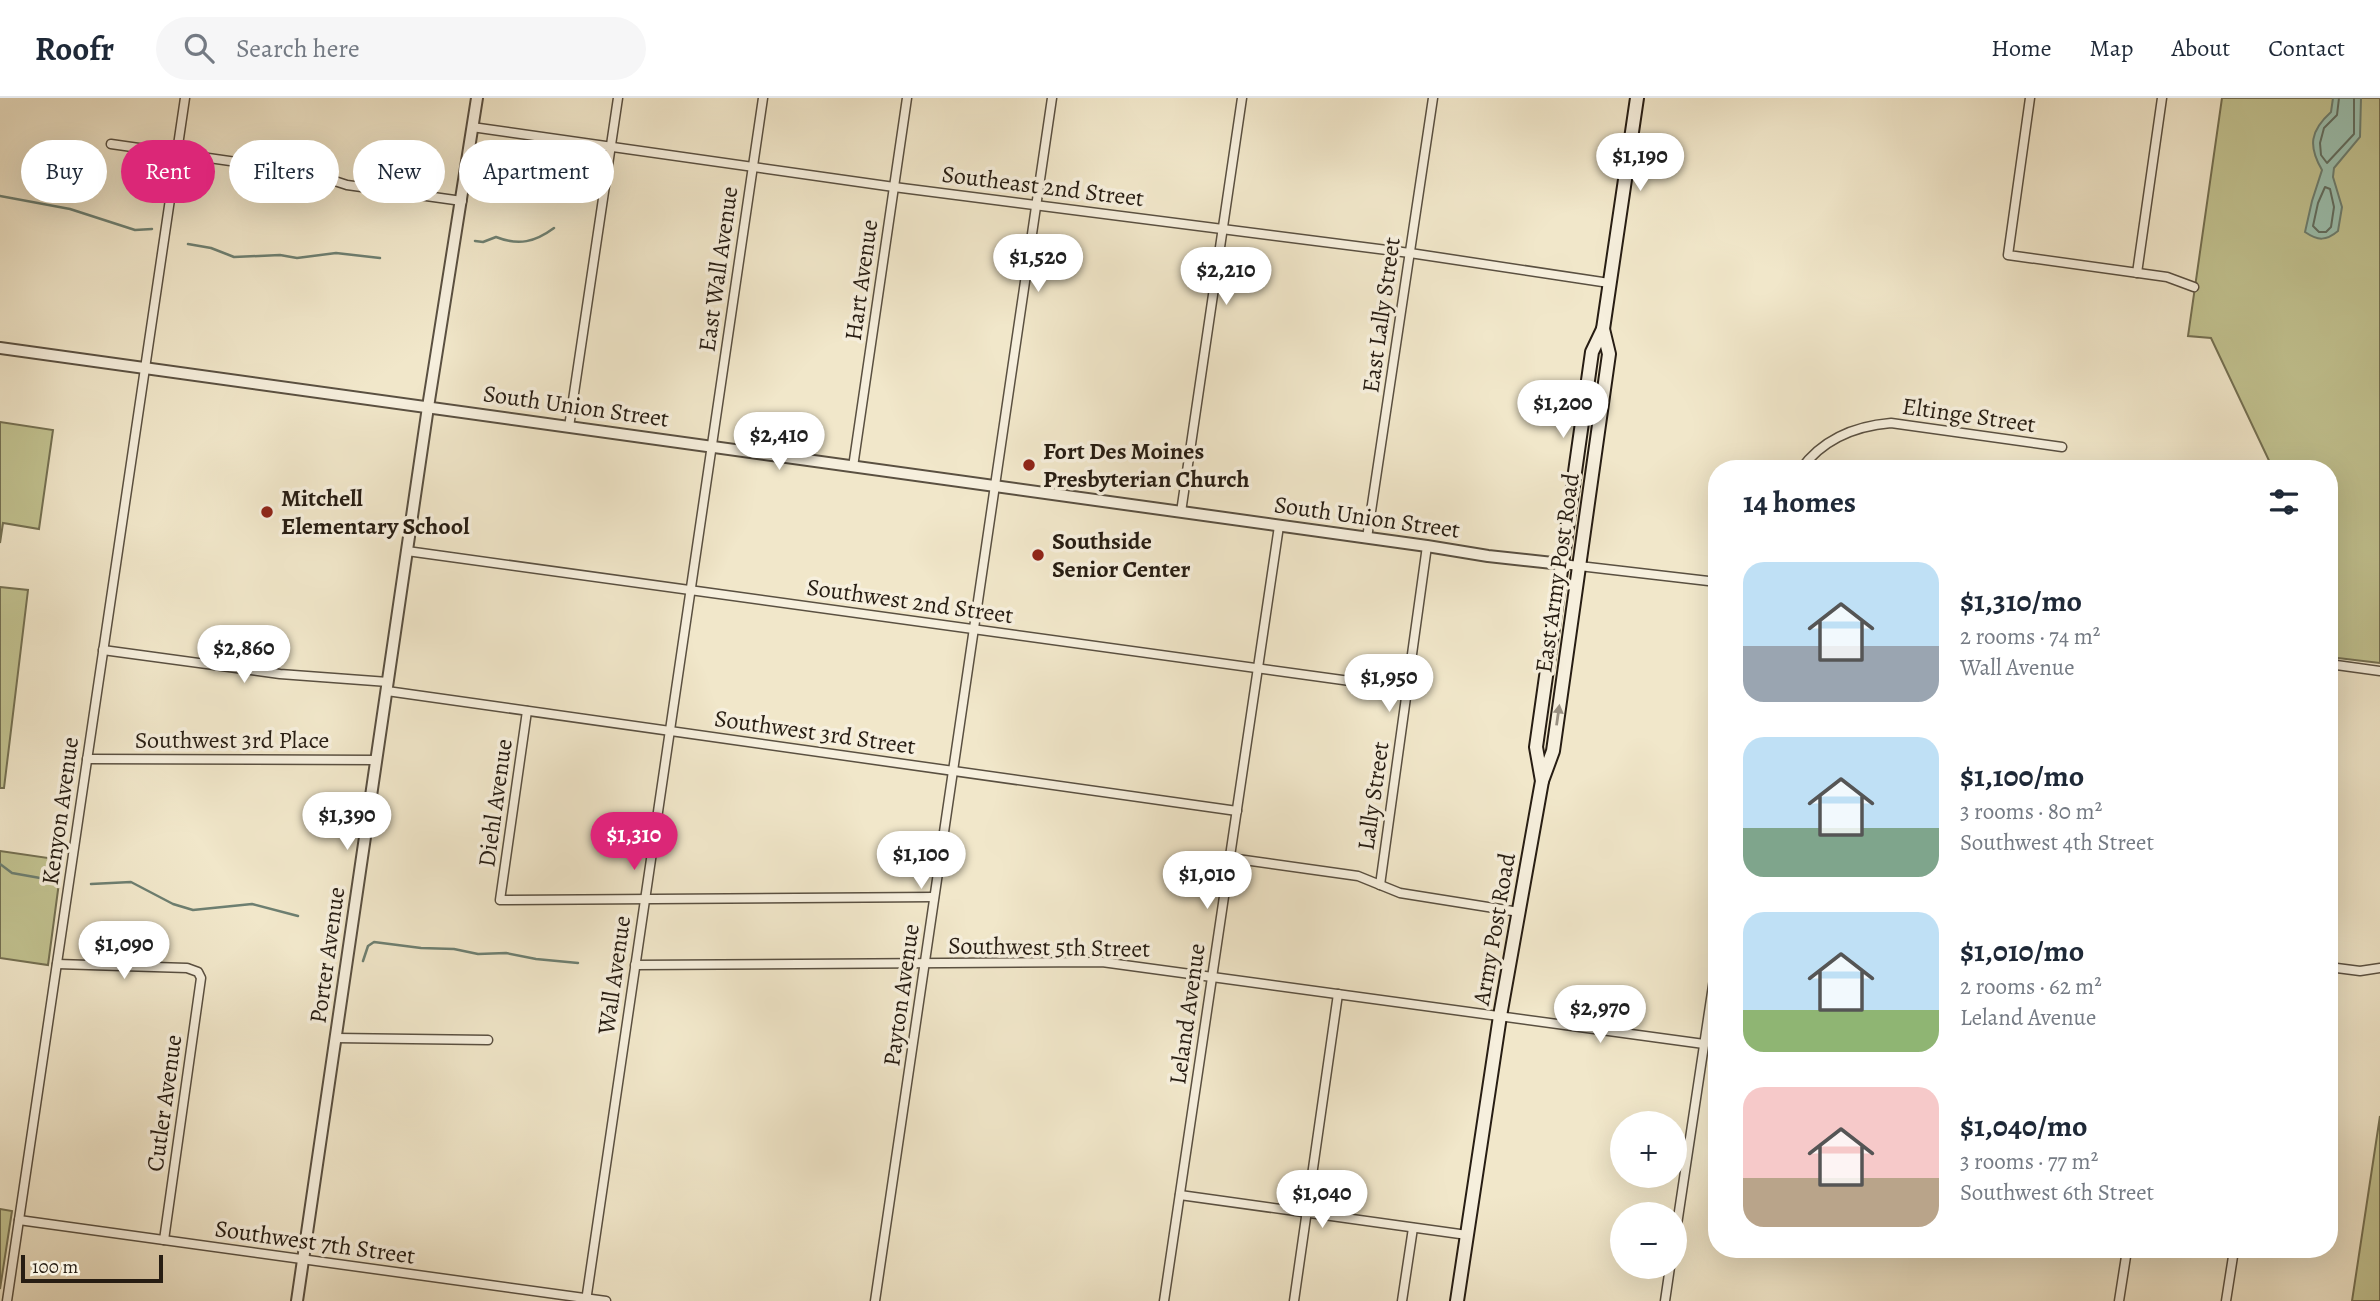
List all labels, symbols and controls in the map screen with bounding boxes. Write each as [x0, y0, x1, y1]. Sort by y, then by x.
search box [156, 17, 646, 80]
text: Roofr [35, 26, 114, 71]
icon: search [180, 29, 218, 67]
text: Search here [236, 31, 360, 66]
text: Home [1991, 32, 2052, 64]
text: Map [2090, 32, 2134, 64]
text: About [2172, 32, 2230, 64]
text: Contact [2268, 32, 2345, 64]
pin: $1,190 [1583, 134, 1697, 193]
chip: Buy [21, 140, 107, 203]
chip: Rent [121, 140, 215, 203]
chip: Filters [229, 140, 339, 203]
chip: New [353, 140, 445, 203]
chip: Apartment [459, 140, 614, 203]
text: $1,190 [1612, 140, 1668, 171]
street label: Southeast 2nd Street [940, 158, 1146, 214]
street label: East Wall Avenue [691, 184, 745, 354]
street label: Hart Avenue [837, 217, 885, 343]
pin: $1,520 [981, 234, 1095, 294]
street label: East Lally Street [1354, 235, 1408, 395]
text: $1,520 [1009, 241, 1067, 272]
pin: $2,210 [1169, 248, 1283, 307]
text: $2,210 [1197, 254, 1255, 285]
street label: South Union Street [481, 377, 671, 435]
pin: $1,200 [1506, 380, 1620, 440]
text: $1,200 [1533, 387, 1593, 418]
street label: Eltinge Street [1900, 390, 2038, 440]
pin: $2,410 [722, 412, 836, 472]
text: $2,410 [750, 419, 808, 450]
place label: Fort Des Moines Presbyterian Church [1043, 435, 1250, 495]
marker: Fort Des Moines Presbyterian Church [1021, 457, 1037, 473]
street label: East Army Post Road [1527, 471, 1587, 675]
place label: Mitchell Elementary School [281, 482, 470, 542]
text: 14 homes [1743, 482, 1856, 522]
icon: filters [2265, 483, 2303, 521]
street label: South Union Street [1272, 488, 1462, 546]
marker: Mitchell Elementary School [259, 504, 275, 520]
place label: Southside Senior Center [1052, 525, 1191, 585]
marker: Southside Senior Center [1030, 547, 1046, 563]
street label: Southwest 2nd Street [805, 571, 1015, 631]
text: $1,310/mo [1960, 581, 2082, 621]
icon: home [1799, 590, 1883, 674]
text: 2 rooms · 74 m² [1960, 621, 2100, 652]
pin: $2,860 [187, 626, 301, 685]
text: $2,860 [213, 632, 275, 663]
text: Wall Avenue [1960, 652, 2075, 683]
pin: $1,950 [1332, 654, 1446, 714]
text: $1,950 [1360, 661, 1418, 692]
street label: Southwest 3rd Street [712, 702, 918, 762]
one-way arrow [1553, 704, 1564, 726]
street label: Southwest 3rd Place [135, 724, 329, 756]
street label: Kenyon Avenue [34, 735, 86, 887]
street label: Diehl Avenue [470, 737, 520, 869]
street label: Lally Street [1350, 739, 1396, 852]
text: $1,100/mo [1960, 756, 2084, 796]
icon: home [1799, 765, 1883, 849]
pin: $1,390 [290, 792, 404, 852]
text: 3 rooms · 80 m² [1960, 796, 2102, 827]
text: $1,390 [318, 799, 376, 830]
pin: $1,310 [577, 812, 691, 872]
text: $1,310 [607, 819, 661, 850]
text: Southwest 4th Street [1960, 827, 2154, 858]
pin: $1,100 [864, 832, 978, 891]
text: $1,100 [893, 838, 949, 869]
street label: Army Post Road [1465, 850, 1523, 1009]
pin: $1,010 [1150, 852, 1264, 911]
text: $1,010 [1179, 858, 1235, 889]
street label: Porter Avenue [302, 885, 352, 1025]
street label: Wall Avenue [590, 914, 638, 1037]
pin: $1,090 [67, 922, 181, 981]
street label: Payton Avenue [875, 922, 927, 1068]
text: $1,090 [95, 928, 153, 959]
street label: Southwest 5th Street [948, 929, 1150, 965]
text: $1,010/mo [1960, 931, 2084, 971]
icon: home [1799, 940, 1883, 1024]
street label: Leland Avenue [1161, 941, 1213, 1087]
text: 2 rooms · 62 m² [1960, 971, 2102, 1002]
pin: $2,970 [1543, 986, 1657, 1045]
text: $2,970 [1570, 992, 1630, 1023]
text: Leland Avenue [1960, 1002, 2096, 1033]
street label: Cutler Avenue [139, 1032, 189, 1174]
text: $1,040/mo [1960, 1106, 2088, 1146]
map controls [1610, 1111, 1687, 1279]
button: + [1610, 1111, 1687, 1188]
icon: home [1799, 1115, 1883, 1199]
text: 3 rooms · 77 m² [1960, 1146, 2098, 1177]
pin: $1,040 [1265, 1170, 1379, 1230]
text: $1,040 [1292, 1177, 1352, 1208]
text: Southwest 6th Street [1960, 1177, 2154, 1208]
button: − [1610, 1202, 1687, 1279]
street label: Southwest 7th Street [213, 1212, 417, 1272]
scale bar [21, 1252, 163, 1284]
text: 100 m [32, 1254, 78, 1280]

